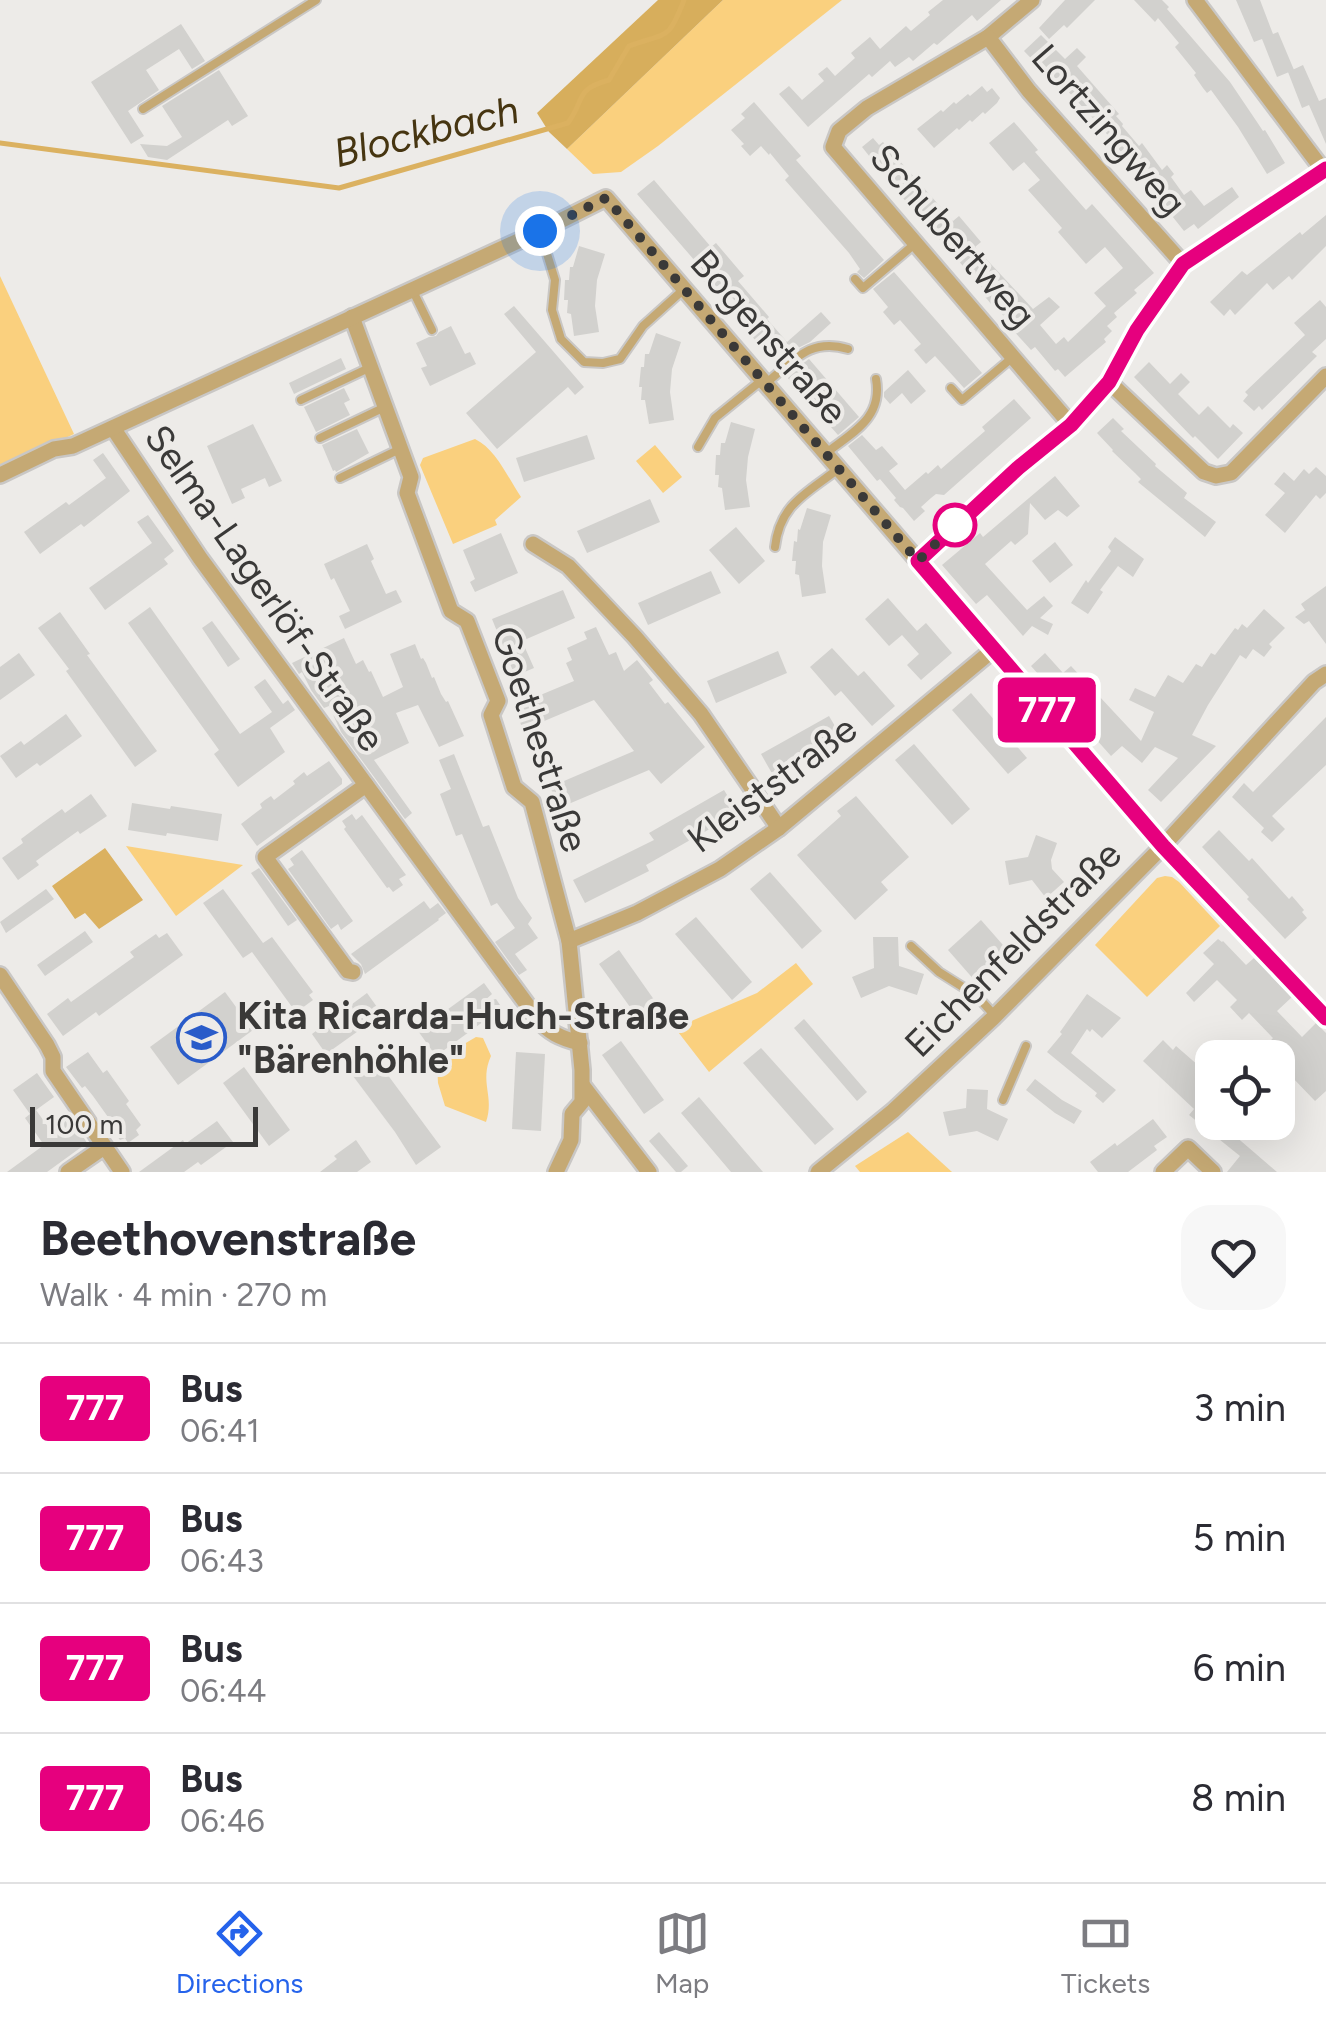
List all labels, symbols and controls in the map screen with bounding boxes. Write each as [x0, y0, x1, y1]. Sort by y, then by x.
street label: Lortzingweg [1022, 35, 1196, 225]
water label: Blockbach [329, 85, 523, 177]
street label: Schubertweg [861, 135, 1045, 337]
your location [515, 206, 565, 256]
street label: Bogenstraße [681, 240, 857, 434]
street label: Selma-Lagerlöf-Straße [135, 416, 395, 760]
unlabelled marker [934, 504, 976, 546]
street label: Goethestraße [482, 620, 598, 858]
line badge: 777 [990, 678, 1104, 742]
text: 777 [1018, 689, 1076, 731]
street label: Kleiststraße [678, 706, 866, 862]
street label: Eichenfeldstraße [895, 831, 1131, 1067]
place label: Kita Ricarda-Huch-Straße "Bärenhöhle" [237, 993, 689, 1083]
school or university icon: Kita Ricarda-Huch-Straße "Bärenhöhle" [176, 1012, 228, 1064]
map controls [1195, 1040, 1295, 1140]
button: locate [1195, 1040, 1295, 1140]
scale bar [30, 1102, 258, 1146]
text: 100 m [45, 1107, 123, 1141]
button: heart [1181, 1205, 1286, 1310]
text: Beethovenstraße [40, 1209, 416, 1267]
text: Walk · 4 min · 270 m [40, 1276, 327, 1314]
text: Bus [180, 1366, 243, 1412]
text: 3 min [1194, 1385, 1286, 1431]
text: 777 [66, 1387, 124, 1429]
text: 06:41 [180, 1412, 260, 1450]
text: Bus [180, 1496, 243, 1542]
text: 5 min [1192, 1515, 1286, 1561]
text: 777 [66, 1517, 124, 1559]
text: 06:43 [180, 1542, 264, 1580]
text: Bus [180, 1626, 243, 1672]
text: 6 min [1193, 1645, 1286, 1691]
text: 777 [66, 1647, 124, 1689]
text: 06:44 [180, 1672, 266, 1710]
text: Bus [180, 1756, 243, 1802]
text: 8 min [1191, 1775, 1286, 1821]
text: 777 [66, 1777, 124, 1819]
text: 06:46 [180, 1802, 265, 1840]
tab: Directions [176, 1906, 303, 2000]
tab: Map [655, 1906, 710, 2000]
tab: Tickets [1061, 1906, 1150, 2000]

